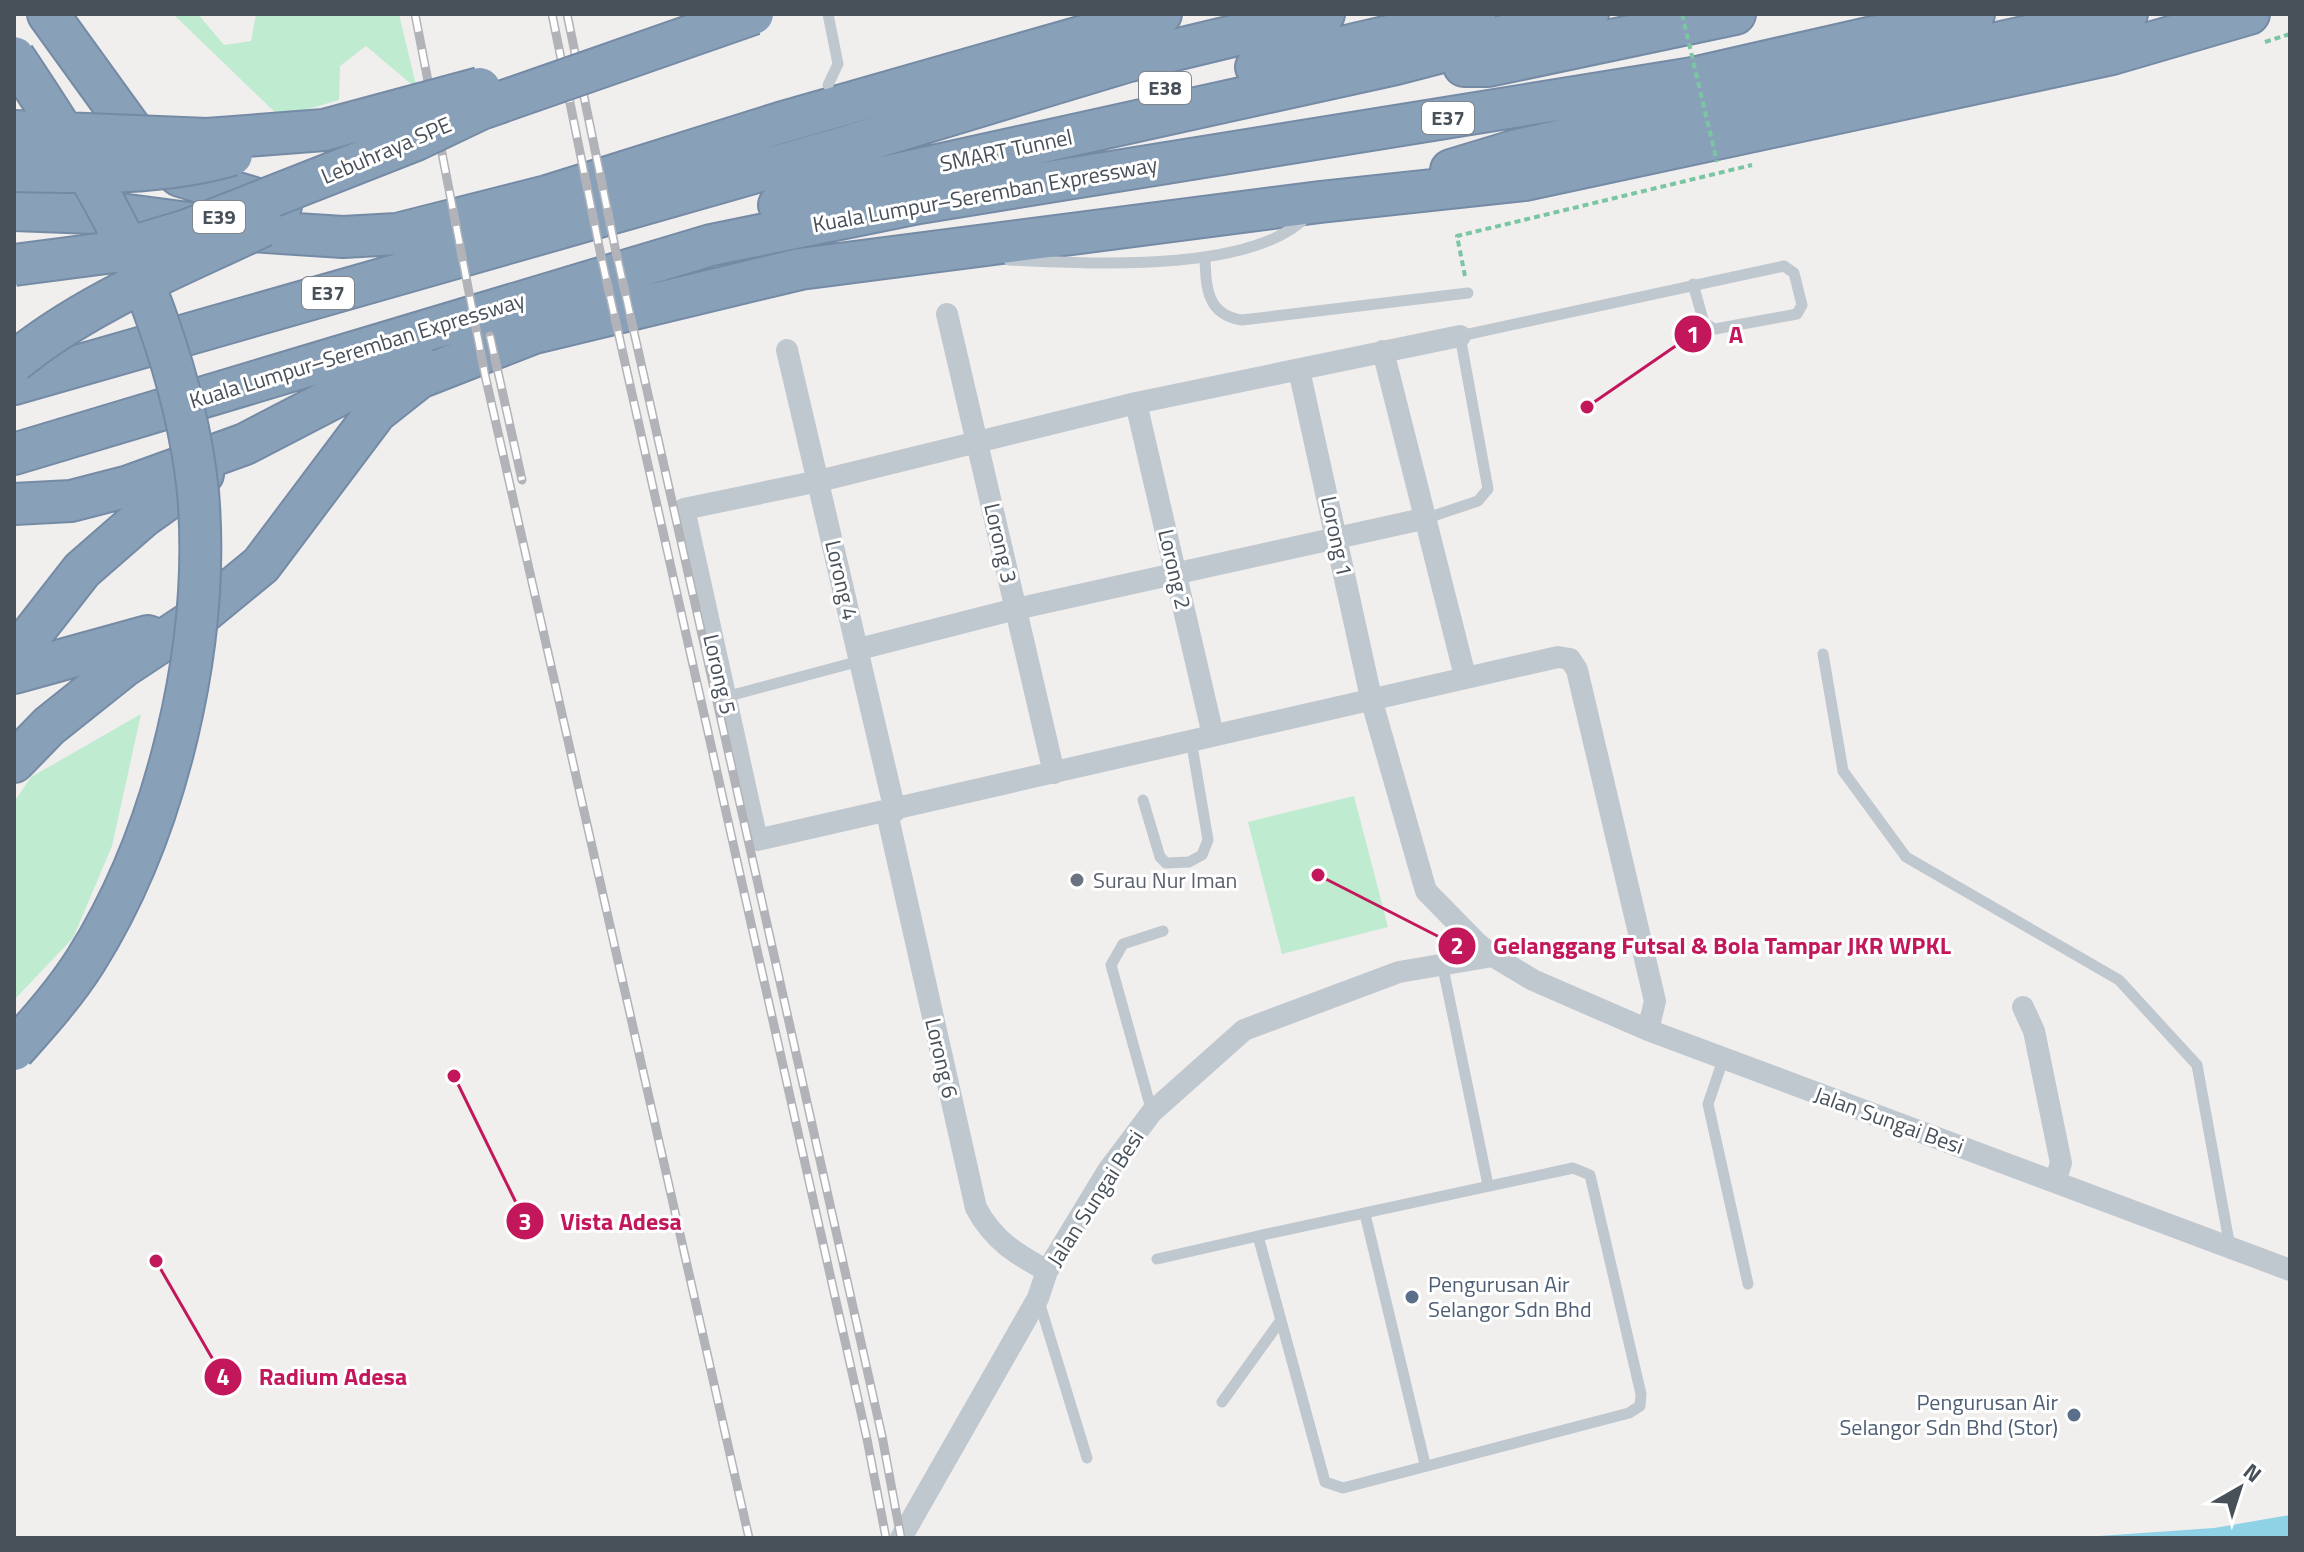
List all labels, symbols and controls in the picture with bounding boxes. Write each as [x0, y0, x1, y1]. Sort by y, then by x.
road number: E38 [1139, 72, 1191, 104]
road number: E37 [1422, 102, 1474, 134]
street label: Lebuhraya SPE [316, 107, 456, 193]
street label: SMART Tunnel [937, 119, 1075, 181]
street label: Kuala Lumpur–Seremban Expressway [810, 147, 1160, 241]
road number: E39 [193, 201, 245, 233]
road number: E37 [302, 277, 354, 309]
street label: Kuala Lumpur–Seremban Expressway [185, 283, 529, 417]
callout: A [1673, 310, 1759, 358]
text: 1 [1686, 316, 1700, 352]
text: A [1729, 316, 1744, 352]
street label: Lorong 1 [1312, 493, 1362, 579]
street label: Lorong 3 [975, 500, 1027, 586]
street label: Lorong 2 [1149, 526, 1201, 612]
street label: Lorong 4 [816, 537, 868, 623]
street label: Lorong 5 [694, 631, 746, 717]
place label: Surau Nur Iman [1093, 863, 1237, 897]
marker: Surau Nur Iman [1068, 871, 1086, 889]
callout: Gelanggang Futsal & Bola Tampar JKR WPKL [1437, 922, 1967, 970]
text: 2 [1450, 927, 1464, 963]
text: Gelanggang Futsal & Bola Tampar JKR WPKL [1493, 927, 1952, 963]
street label: Lorong 6 [916, 1015, 968, 1101]
street label: Jalan Sungai Besi [1809, 1077, 1969, 1163]
street label: Jalan Sungai Besi [1038, 1123, 1152, 1273]
callout: Vista Adesa [505, 1197, 698, 1245]
text: 3 [518, 1203, 532, 1239]
text: Vista Adesa [560, 1203, 682, 1239]
place label: Pengurusan Air Selangor Sdn Bhd [1428, 1267, 1592, 1326]
marker: Pengurusan Air Selangor Sdn Bhd [1403, 1288, 1421, 1306]
callout: Radium Adesa [203, 1353, 423, 1401]
text: 4 [216, 1358, 230, 1394]
text: Radium Adesa [259, 1358, 407, 1394]
place label: Pengurusan Air Selangor Sdn Bhd (Stor) [1839, 1385, 2058, 1444]
marker: Pengurusan Air Selangor Sdn Bhd (Stor) [2065, 1406, 2083, 1424]
north arrow [2200, 1448, 2280, 1528]
text: N [2236, 1454, 2269, 1490]

